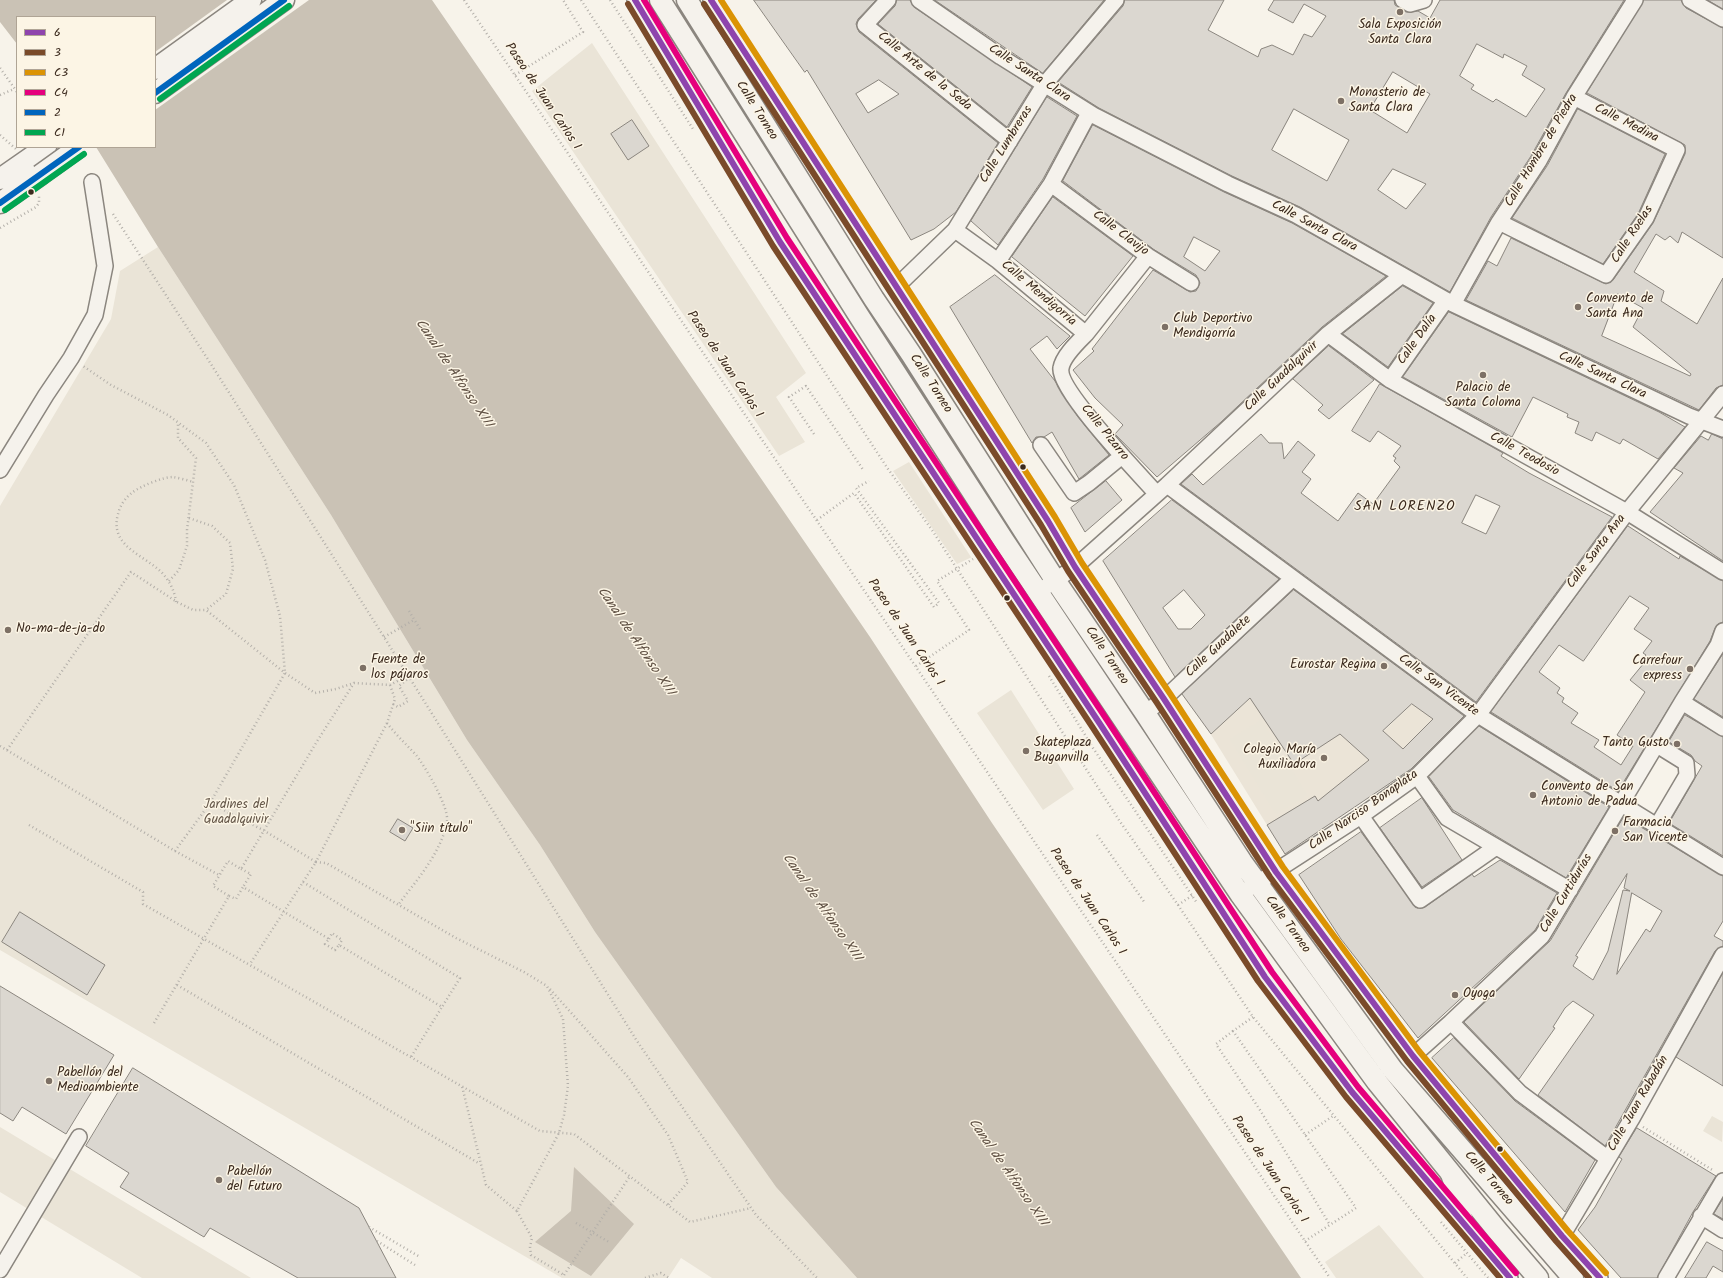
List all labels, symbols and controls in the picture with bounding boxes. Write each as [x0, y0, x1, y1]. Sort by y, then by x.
marker: Sala Exposición Santa Clara [1395, 7, 1405, 17]
legend [16, 16, 156, 148]
place label: Sala Exposición Santa Clara [1358, 18, 1442, 49]
text: 6 [54, 23, 61, 42]
street label: Calle Arte de la Seda [874, 29, 974, 115]
street label: Paseo de Juan Carlos I [500, 40, 584, 154]
street label: Calle Santa Clara [985, 42, 1073, 106]
text: 3 [54, 43, 61, 62]
text: C3 [54, 63, 68, 82]
street label: Calle Torneo [732, 78, 780, 144]
text: C4 [54, 83, 68, 102]
place label: Monasterio de Santa Clara [1349, 86, 1425, 117]
street label: Calle Hombre de Piedra [1502, 92, 1582, 210]
marker: Monasterio de Santa Clara [1336, 96, 1346, 106]
street label: Calle Medina [1591, 101, 1661, 147]
text: 2 [54, 103, 61, 122]
street label: Calle Lumbreras [977, 104, 1037, 186]
text: C1 [54, 123, 65, 142]
unlabelled marker [26, 187, 36, 197]
street label: Calle Santa Clara [1268, 198, 1360, 256]
street label: Calle Roelas [1609, 203, 1657, 267]
street label: Calle Clavijo [1089, 208, 1151, 260]
street label: Calle Mendigorria [997, 258, 1079, 330]
place label: Convento de Santa Ana [1586, 292, 1653, 323]
marker: Convento de Santa Ana [1573, 302, 1583, 312]
street label: Paseo de Juan Carlos I [682, 308, 766, 422]
place label: Club Deportivo Mendigorría [1173, 312, 1252, 343]
street label: Calle Dalía [1395, 312, 1441, 368]
water label: Canal de Alfonso XIII [410, 316, 496, 432]
marker: Club Deportivo Mendigorría [1160, 322, 1170, 332]
street label: Calle Guadalquivir [1242, 339, 1322, 415]
street label: Calle Santa Clara [1556, 349, 1648, 403]
street label: Calle Torneo [905, 352, 955, 416]
marker: Palacio de Santa Coloma [1478, 370, 1488, 380]
place label: Palacio de Santa Coloma [1445, 381, 1521, 412]
street label: Calle Pizarro [1077, 402, 1131, 464]
street label: Calle Teodosio [1487, 430, 1561, 480]
unlabelled marker [1018, 462, 1028, 472]
district label: SAN LORENZO [1354, 500, 1456, 516]
street label: Calle Santa Ana [1564, 512, 1630, 592]
street label: Paseo de Juan Carlos I [863, 576, 947, 690]
water label: Canal de Alfonso XIII [592, 584, 678, 700]
unlabelled marker [1002, 593, 1012, 603]
street label: Calle Guadalete [1183, 613, 1255, 681]
place label: No-ma-de-ja-do [16, 622, 105, 638]
street label: Calle Torneo [1081, 624, 1131, 688]
marker: No-ma-de-ja-do [3, 625, 13, 635]
street label: Calle San Vicente [1395, 652, 1481, 720]
place label: Fuente de los pájaros [371, 653, 428, 684]
place label: Carrefour express [1632, 654, 1682, 685]
place label: Eurostar Regina [1290, 658, 1376, 674]
marker: Eurostar Regina [1379, 661, 1389, 671]
marker: Fuente de los pájaros [358, 663, 368, 673]
marker: Carrefour express [1685, 664, 1695, 674]
place label: Skateplaza Buganvilla [1034, 736, 1091, 767]
place label: Tanto Gusto [1602, 736, 1669, 752]
marker: Tanto Gusto [1672, 739, 1682, 749]
place label: Colegio María Auxiliadora [1243, 743, 1316, 774]
marker: Skateplaza Buganvilla [1021, 746, 1031, 756]
marker: Colegio María Auxiliadora [1319, 753, 1329, 763]
street label: Calle Narciso Bonaplata [1306, 767, 1422, 855]
place label: Convento de San Antonio de Padua [1541, 780, 1637, 811]
marker: Convento de San Antonio de Padua [1528, 790, 1538, 800]
park label: Jardines del Guadalquivir [203, 798, 269, 829]
place label: Farmacia San Vicente [1623, 816, 1688, 847]
place label: "Siin título" [410, 822, 472, 838]
marker: "Siin título" [397, 825, 407, 835]
marker: Farmacia San Vicente [1610, 826, 1620, 836]
street label: Paseo de Juan Carlos I [1045, 845, 1129, 959]
water label: Canal de Alfonso XIII [778, 851, 864, 965]
street label: Calle Curtidurías [1537, 852, 1597, 936]
street label: Calle Torneo [1261, 893, 1313, 957]
place label: Oyoga [1463, 987, 1495, 1003]
marker: Oyoga [1450, 990, 1460, 1000]
street label: Calle Juan Rabadán [1605, 1053, 1673, 1155]
place label: Pabellón del Medioambiente [57, 1066, 139, 1097]
marker: Pabellón del Medioambiente [44, 1076, 54, 1086]
street label: Paseo de Juan Carlos I [1227, 1113, 1311, 1227]
water label: Canal de Alfonso XIII [964, 1116, 1050, 1230]
unlabelled marker [1495, 1144, 1505, 1154]
street label: Calle Torneo [1460, 1149, 1516, 1209]
place label: Pabellón del Futuro [227, 1165, 282, 1196]
marker: Pabellón del Futuro [214, 1175, 224, 1185]

